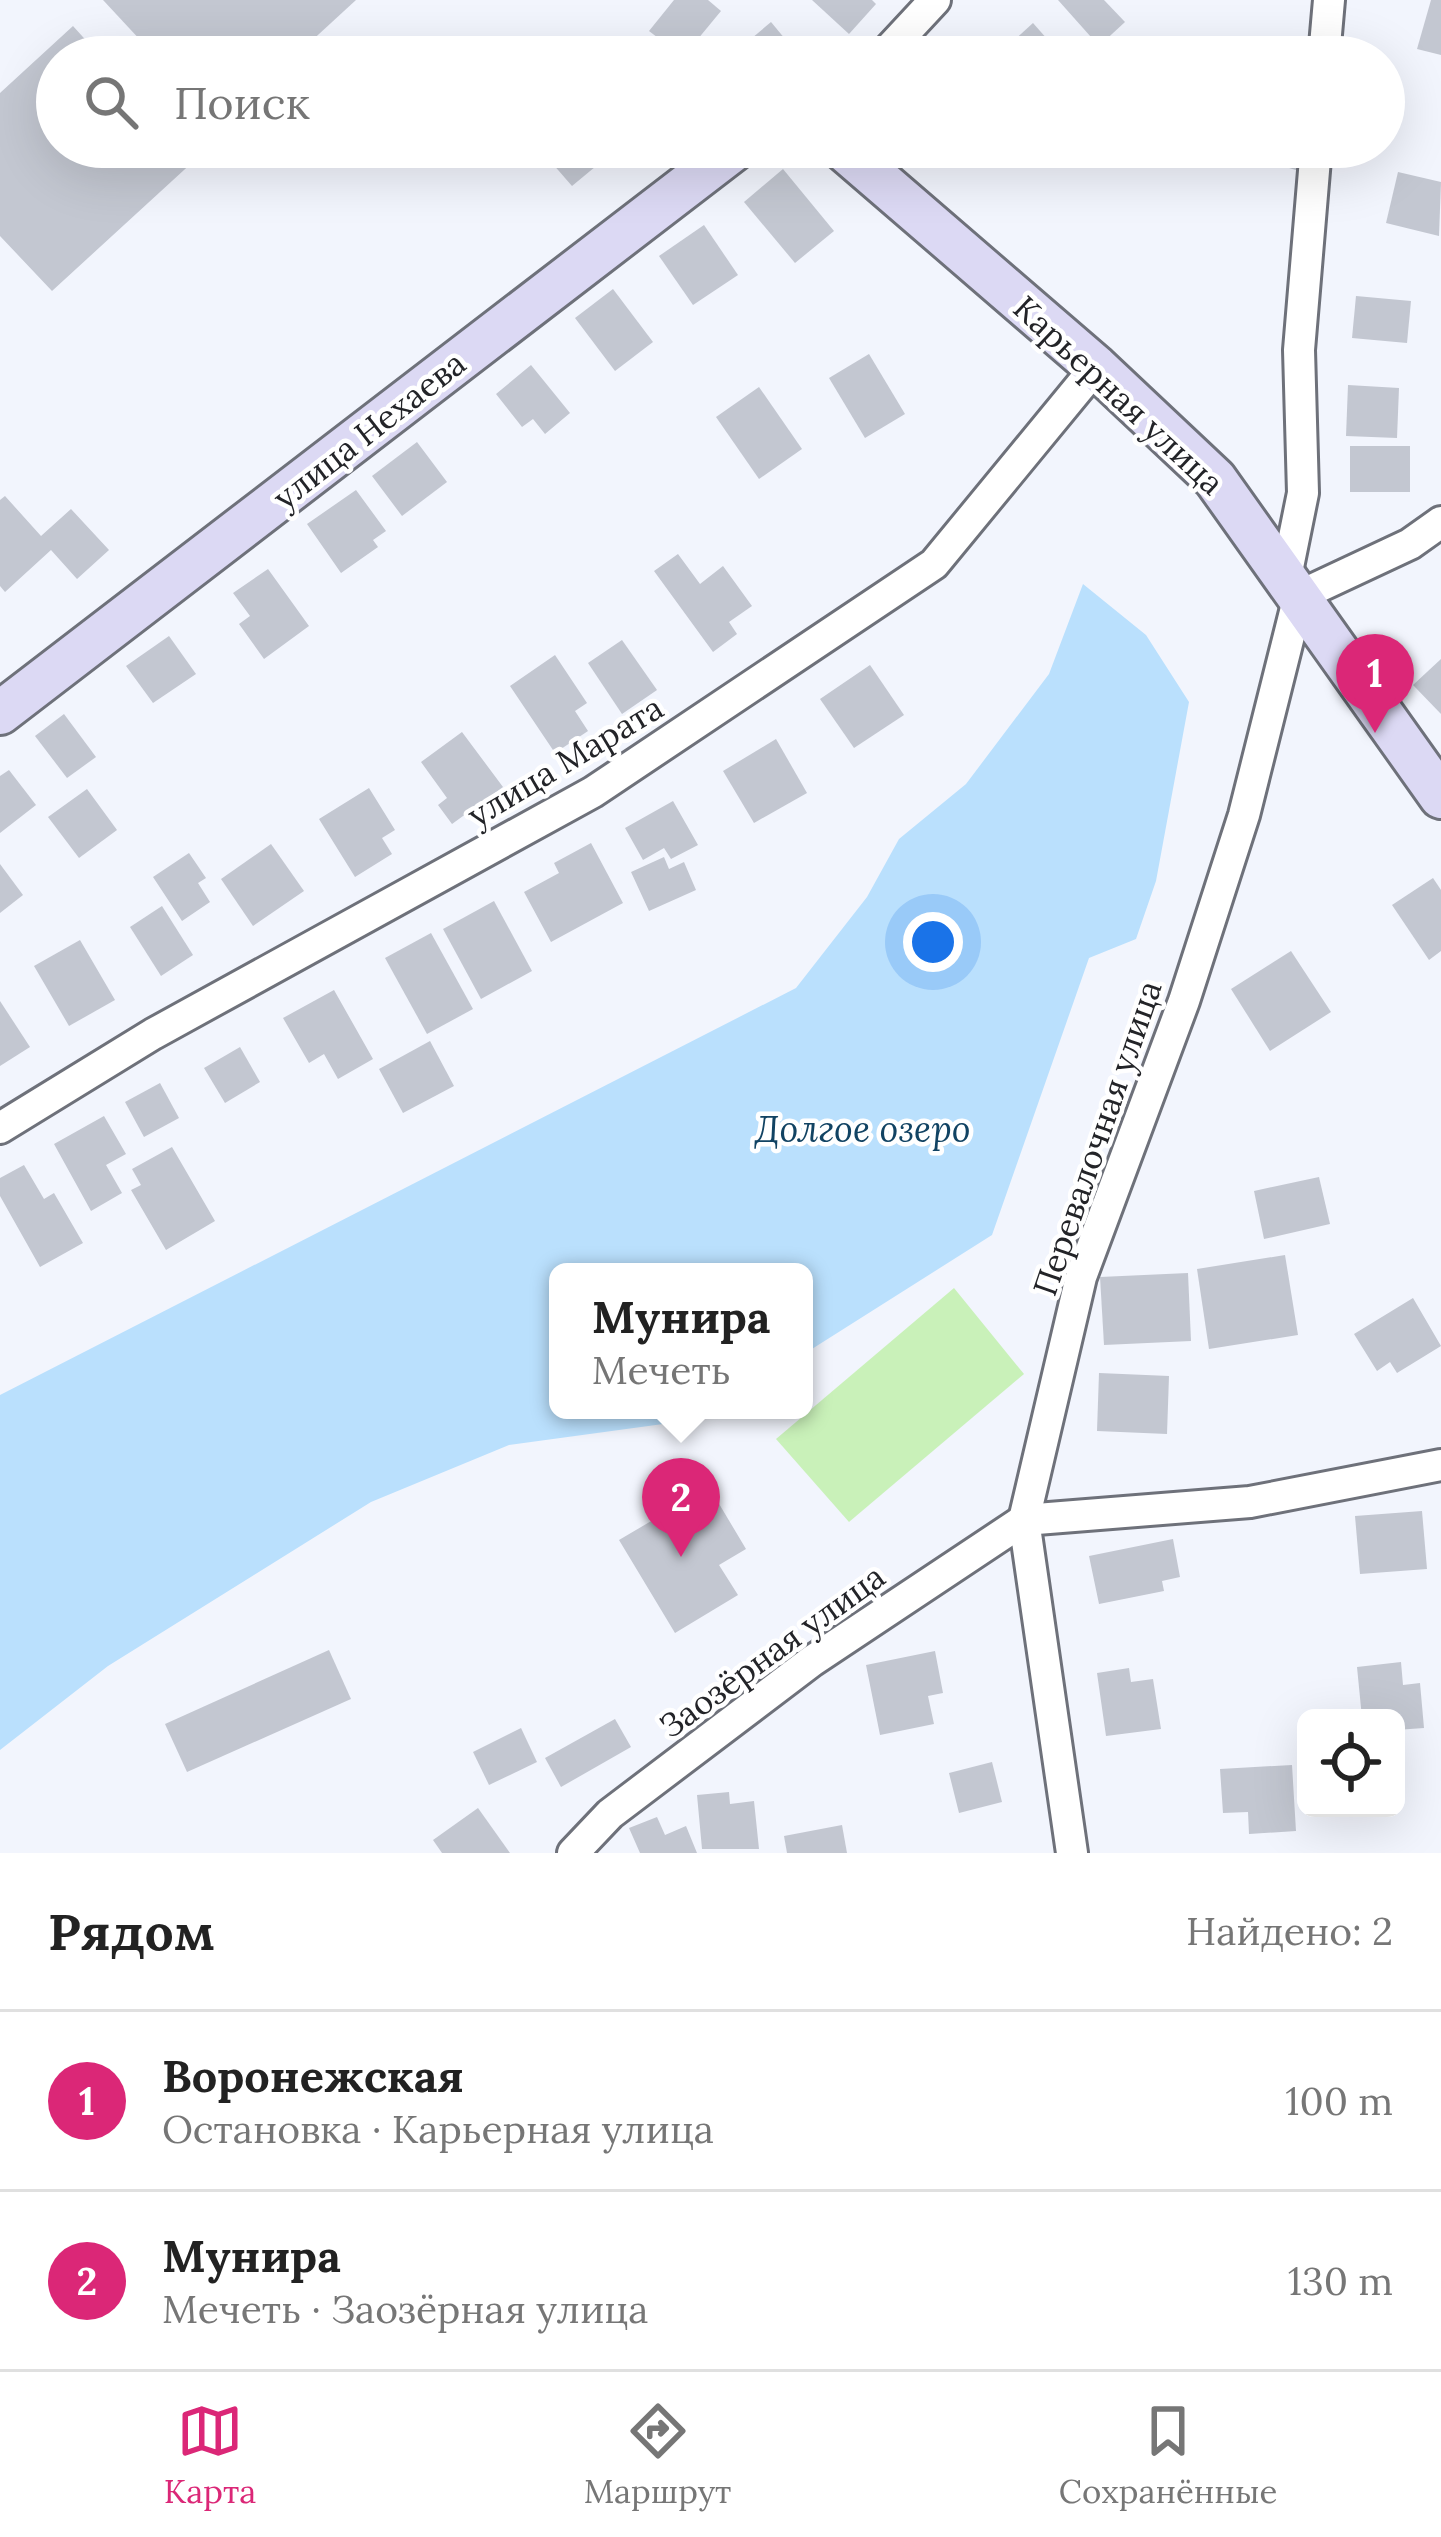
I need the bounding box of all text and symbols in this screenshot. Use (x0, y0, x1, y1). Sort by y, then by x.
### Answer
search box (36, 36, 1405, 168)
icon: search (78, 69, 144, 135)
text: Поиск (174, 74, 310, 131)
street label: Карьерная улица (1005, 287, 1233, 503)
street label: улица Нехаева (264, 342, 474, 518)
pin: 1 (1336, 634, 1414, 733)
street label: улица Марата (459, 686, 671, 836)
your location (903, 912, 963, 972)
street label: Перевалочная улица (1023, 975, 1171, 1301)
water label: Долгое озеро (754, 1106, 971, 1152)
popup (549, 1263, 813, 1419)
text: Мунира (592, 1288, 770, 1345)
text: Мечеть (592, 1345, 731, 1395)
pin: 2 (642, 1458, 720, 1557)
street label: Заозёрная улица (651, 1555, 893, 1747)
map controls (1297, 1709, 1405, 1817)
button: locate (1297, 1709, 1405, 1817)
text: Рядом (48, 1899, 214, 1964)
text: Найдено: 2 (1186, 1906, 1393, 1956)
text: Воронежская (162, 2047, 464, 2104)
text: 1 (79, 2076, 95, 2126)
text: 100 m (1285, 2076, 1393, 2126)
text: Остановка · Карьерная улица (162, 2104, 714, 2154)
text: Мунира (162, 2227, 341, 2284)
text: 2 (77, 2256, 97, 2306)
text: 130 m (1288, 2256, 1393, 2306)
text: Мечеть · Заозёрная улица (162, 2284, 648, 2334)
tab: Карта (164, 2398, 256, 2512)
tab: Маршрут (584, 2398, 731, 2512)
tab: Сохранённые (1059, 2398, 1277, 2512)

